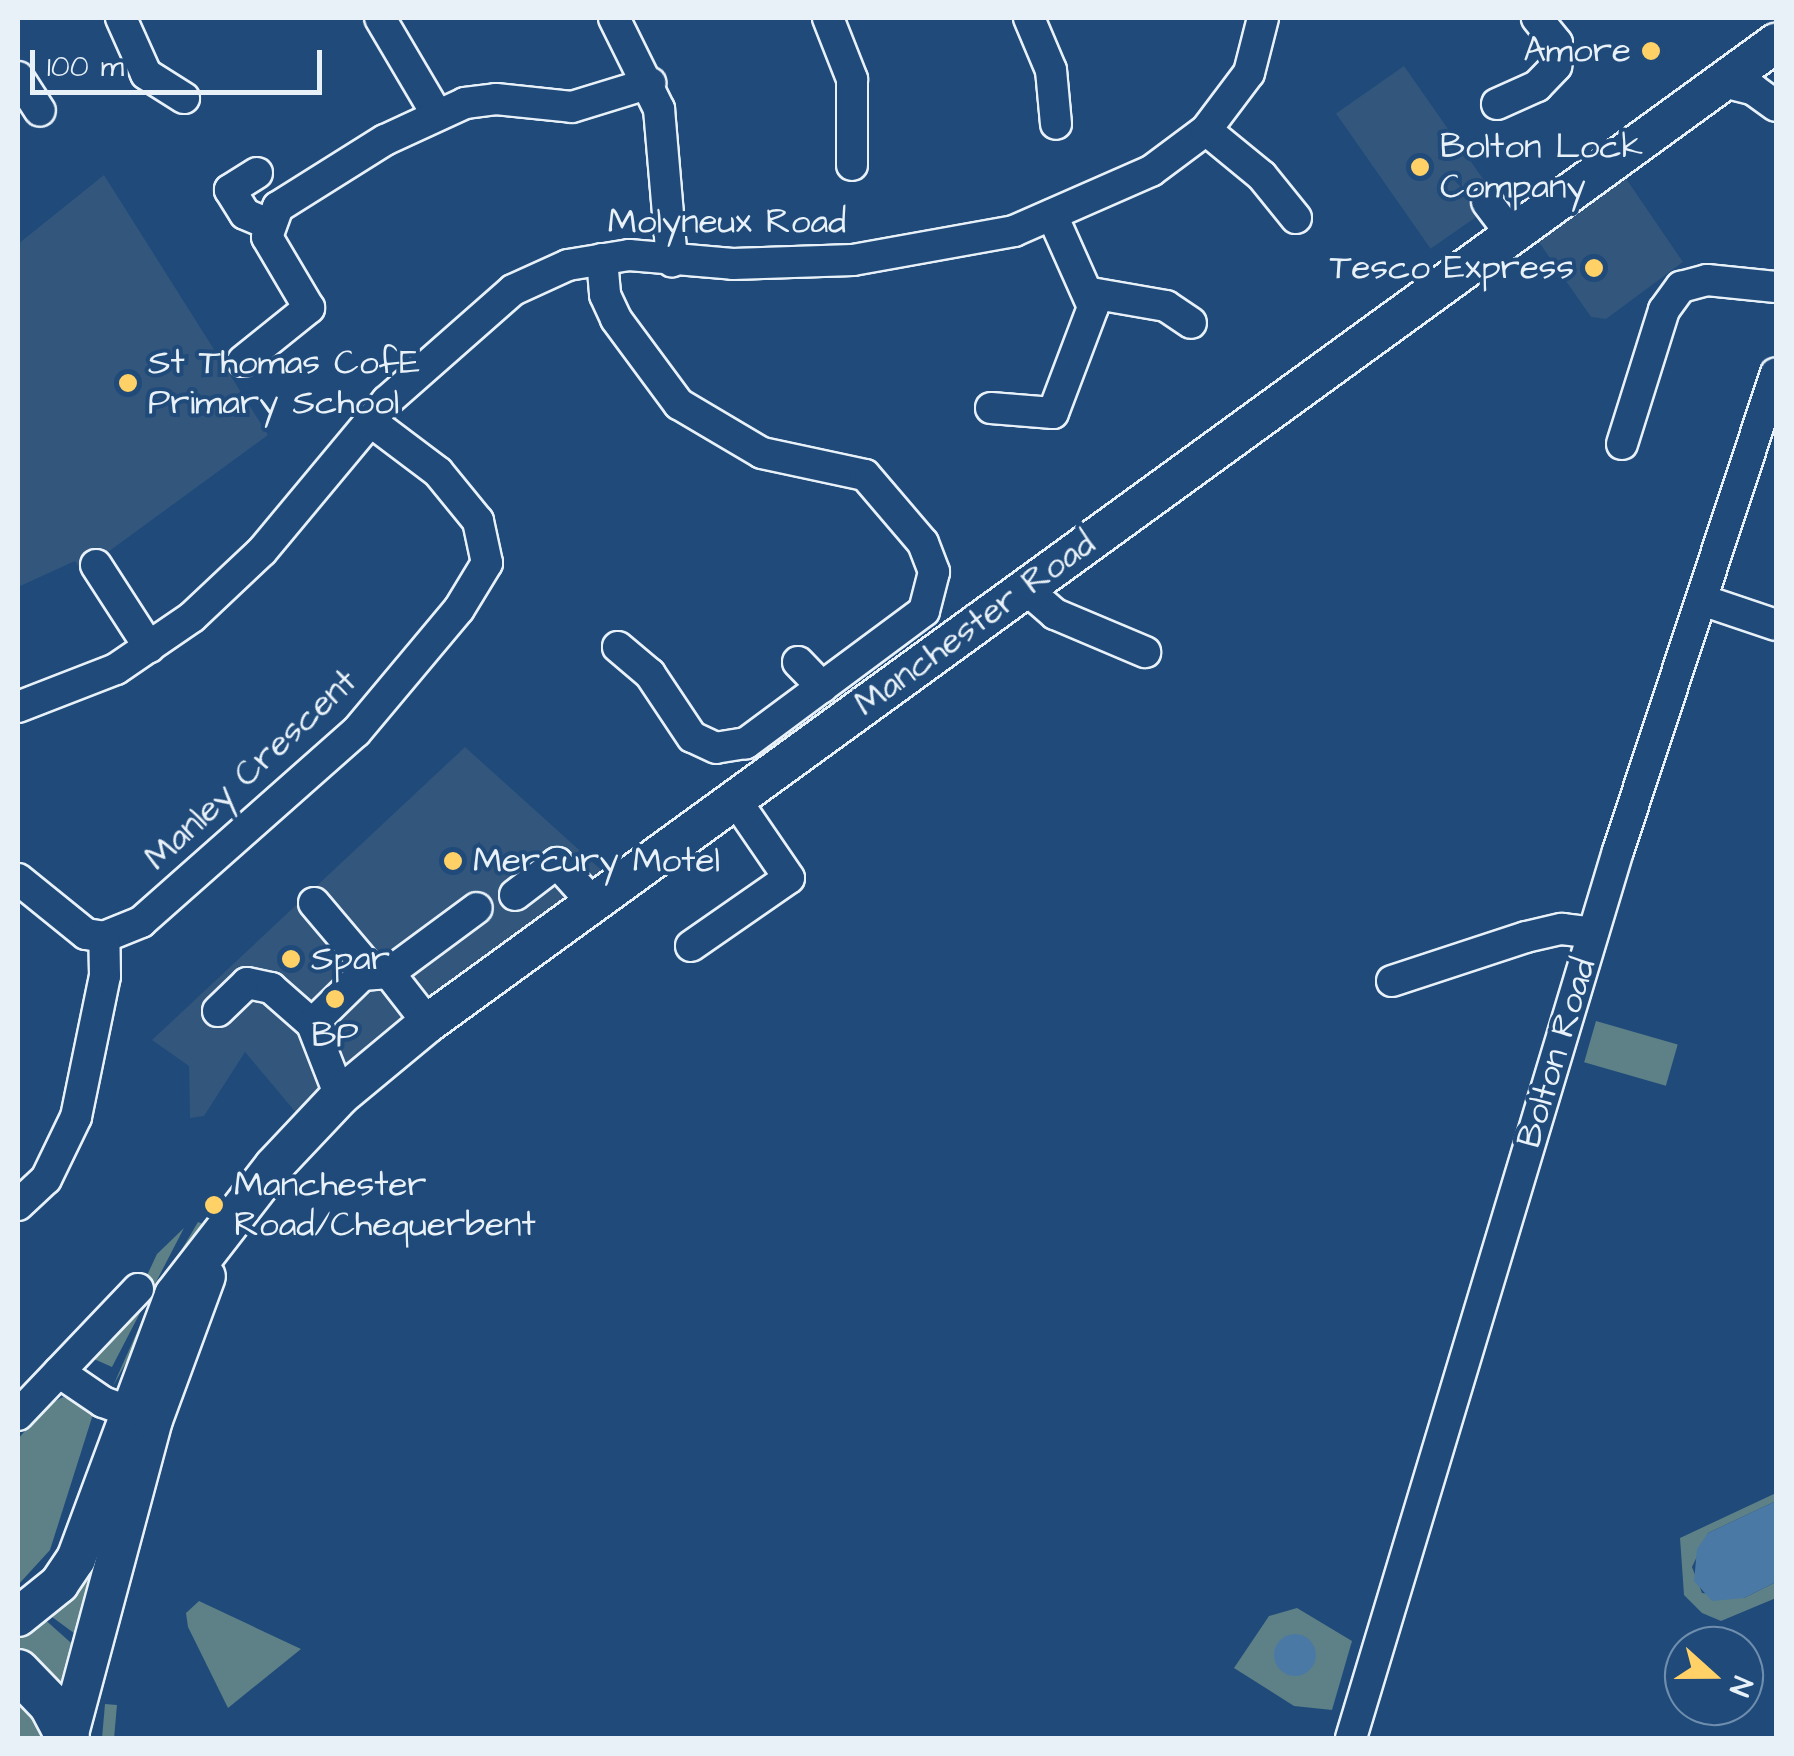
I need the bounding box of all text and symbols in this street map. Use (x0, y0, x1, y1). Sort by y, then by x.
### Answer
scale bar (35, 30, 328, 92)
place label: Amore (1523, 30, 1631, 72)
marker: Amore (1640, 40, 1662, 62)
text: 100 m (47, 46, 124, 88)
place label: Bolton Lock Company (1440, 126, 1643, 208)
marker: Bolton Lock Company (1409, 156, 1431, 178)
street label: Molyneux Road (608, 201, 846, 243)
place label: Tesco Express (1330, 247, 1574, 289)
marker: Tesco Express (1583, 257, 1605, 279)
place label: St Thomas CofE Primary School (148, 342, 420, 424)
marker: St Thomas CofE Primary School (117, 372, 139, 394)
street label: Manchester Road (847, 523, 1103, 725)
street label: Manley Crescent (136, 661, 366, 879)
place label: Mercury Motel (473, 840, 720, 882)
marker: Mercury Motel (442, 850, 464, 872)
place label: Spar (311, 938, 390, 980)
marker: Spar (280, 948, 302, 970)
street label: Bolton Road (1508, 953, 1606, 1153)
marker: BP (324, 988, 346, 1010)
place label: BP (311, 1015, 359, 1057)
place label: Manchester Road/Chequerbent (234, 1164, 536, 1246)
marker: Manchester Road/Chequerbent (203, 1194, 225, 1216)
north arrow (1664, 1626, 1764, 1726)
text: N (1719, 1671, 1762, 1701)

